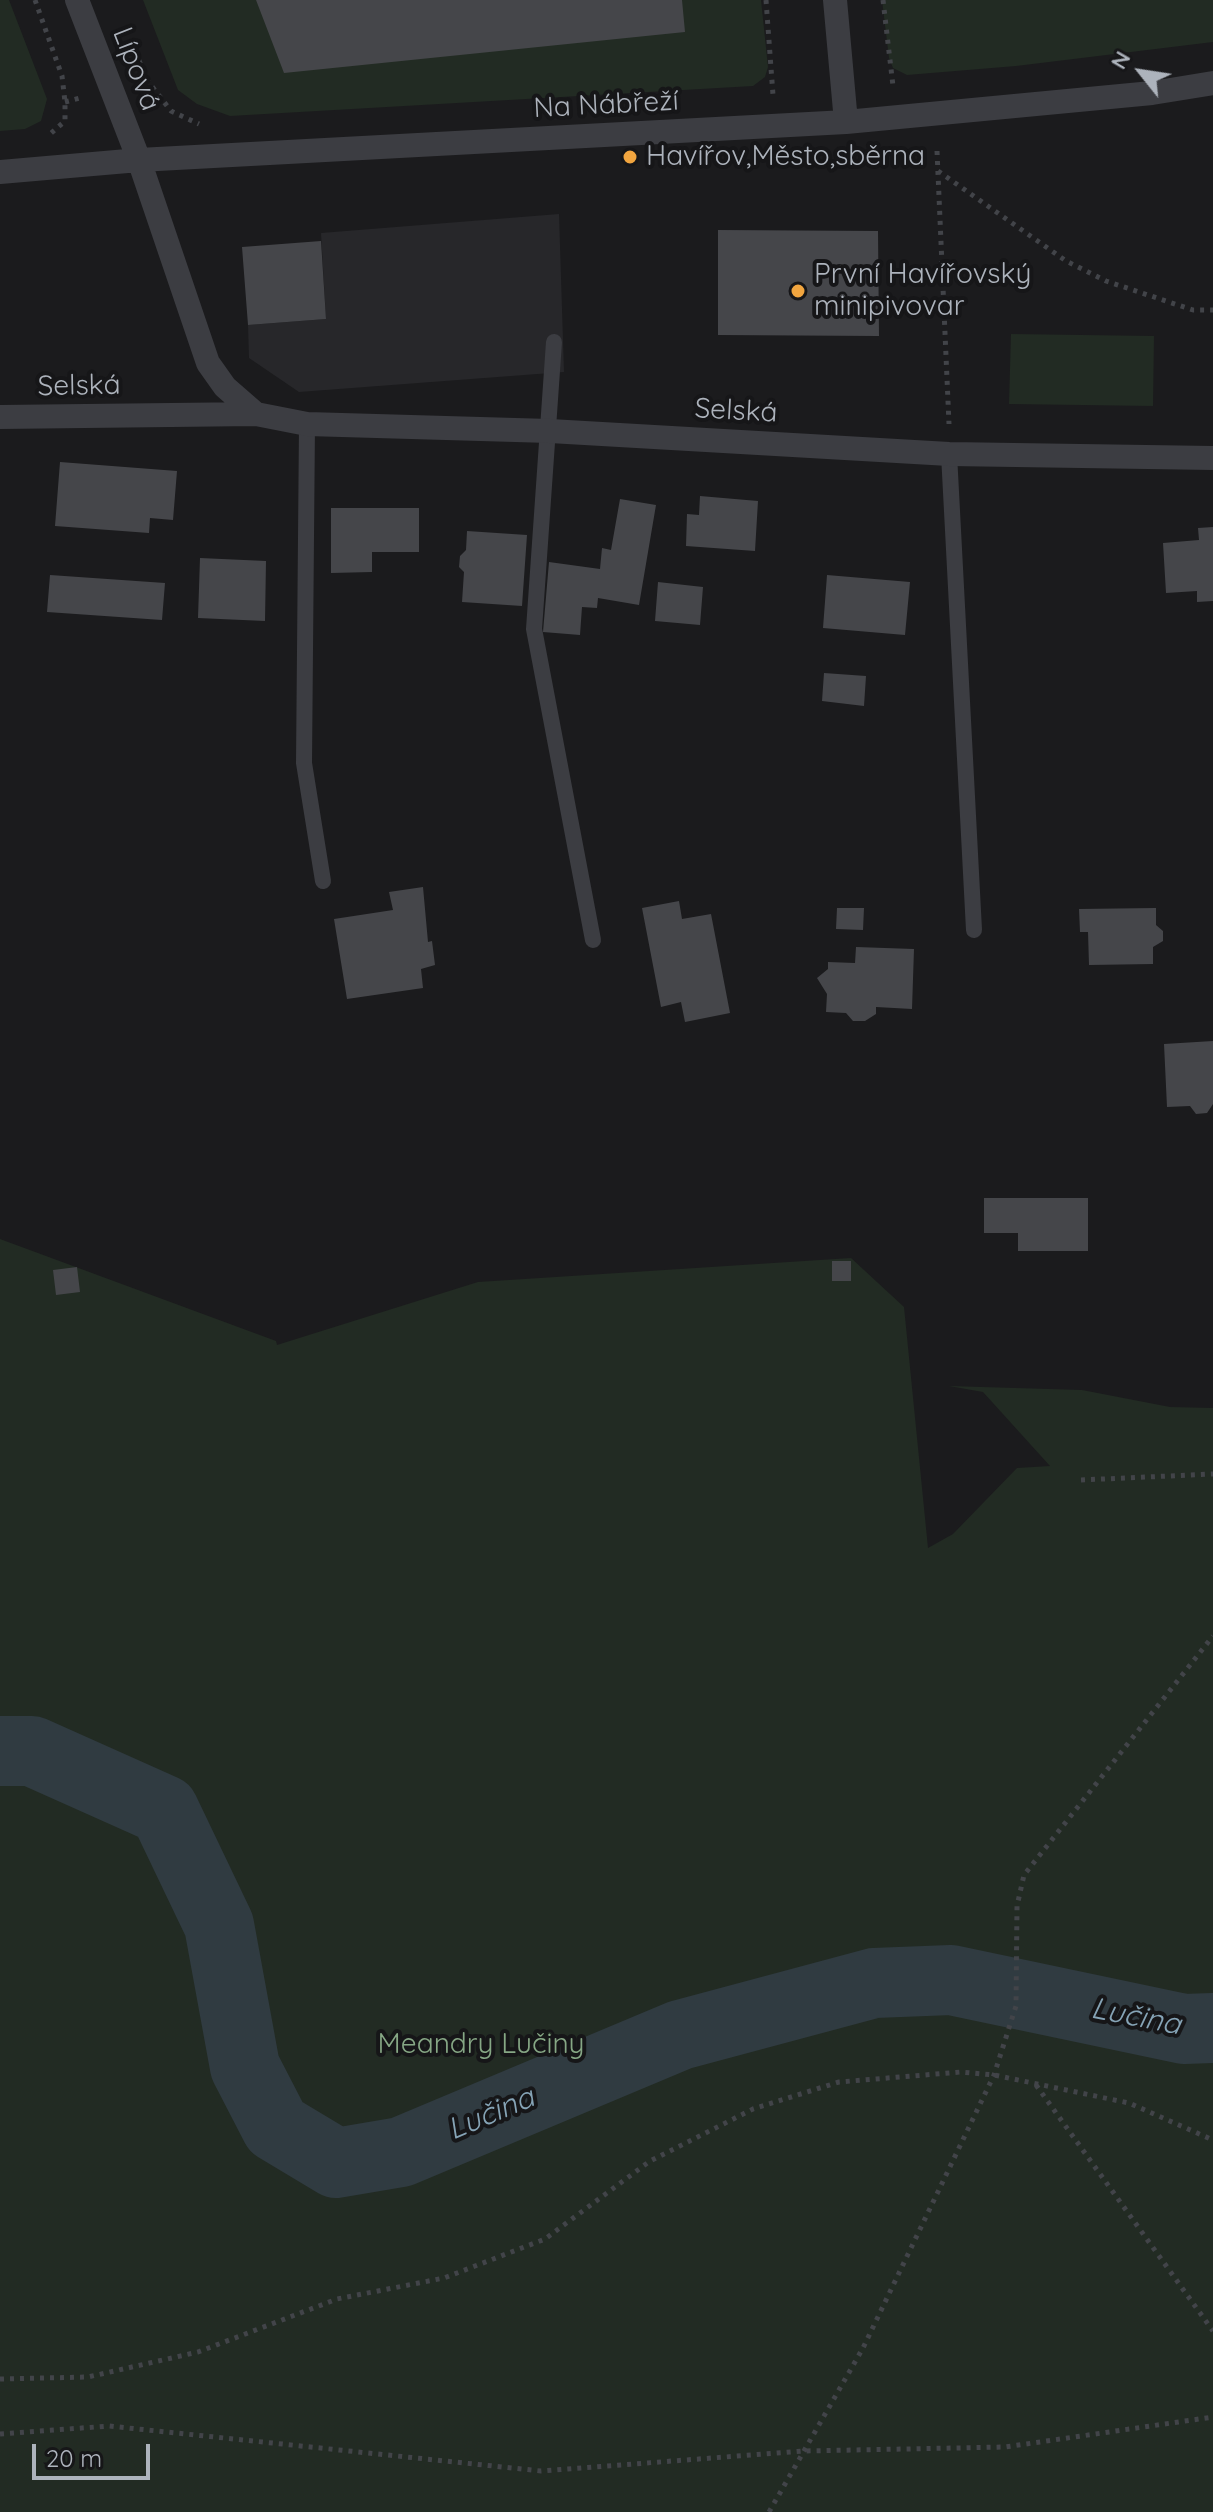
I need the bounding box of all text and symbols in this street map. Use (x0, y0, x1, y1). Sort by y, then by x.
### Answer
street label: Lípová (105, 23, 167, 115)
north arrow (1101, 32, 1181, 112)
text: N (1104, 46, 1136, 74)
street label: Na Nábřeží (533, 84, 679, 126)
place label: Havířov,Město,sběrna (646, 140, 925, 174)
marker: Havířov,Město,sběrna (621, 148, 639, 166)
place label: První Havířovský minipivovar (814, 258, 1031, 324)
marker: První Havířovský minipivovar (789, 282, 807, 300)
street label: Selská (37, 368, 121, 404)
street label: Selská (694, 392, 778, 430)
water label: Lučina (1088, 1991, 1184, 2043)
park label: Meandry Lučiny (378, 2028, 584, 2062)
water label: Lučina (442, 2080, 540, 2148)
scale bar (36, 2428, 154, 2478)
text: 20 m (46, 2443, 102, 2473)

